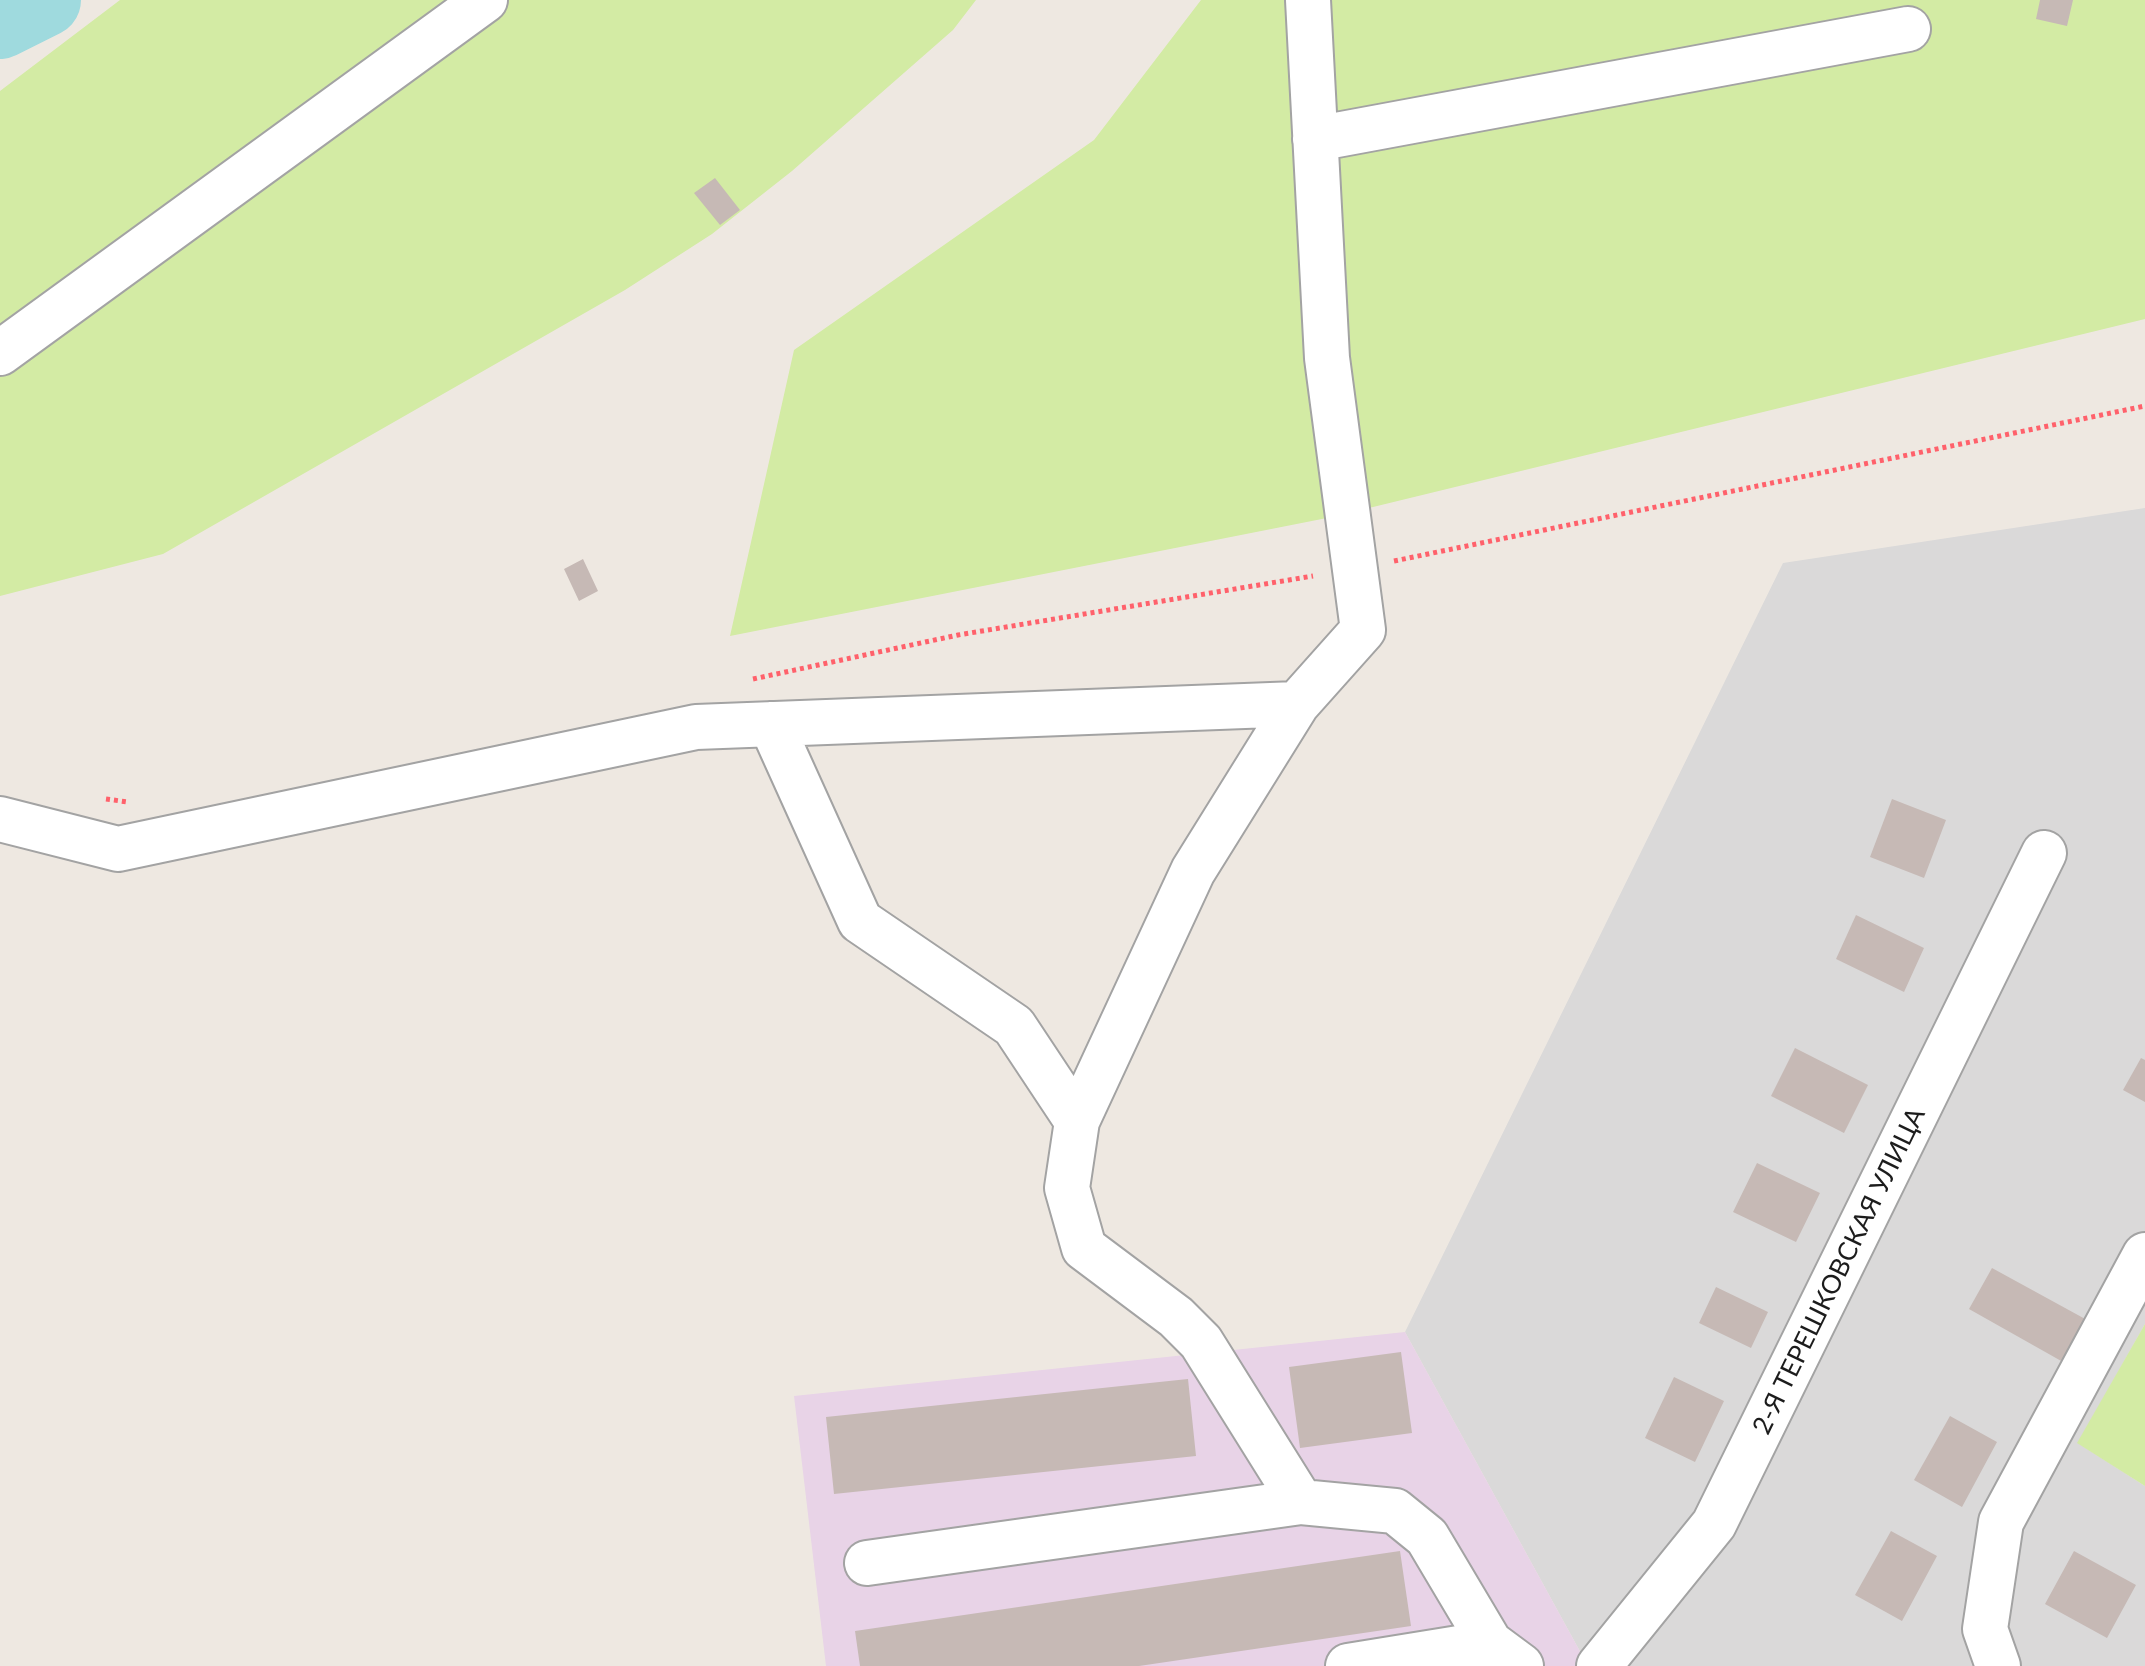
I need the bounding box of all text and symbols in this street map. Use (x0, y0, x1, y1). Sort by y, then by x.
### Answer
street label: 2-Я ТЕРЕШКОВСКАЯ УЛИЦА (1746, 1103, 1932, 1439)

